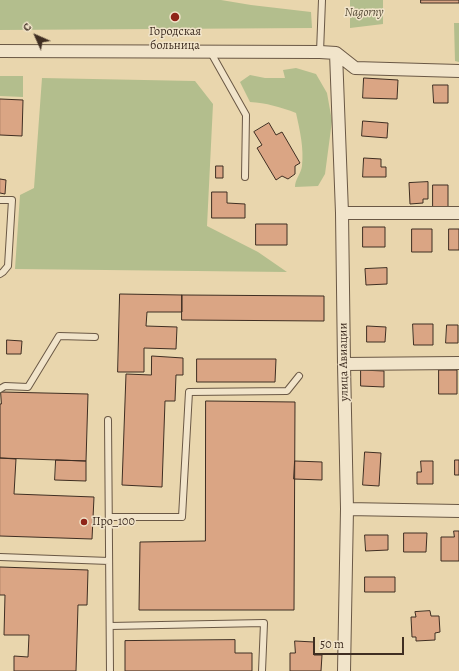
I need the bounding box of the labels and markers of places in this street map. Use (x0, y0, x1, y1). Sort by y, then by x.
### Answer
marker: Городская больница (169, 11, 181, 23)
place label: Городская больница (149, 25, 201, 53)
place label: Про_100 (92, 515, 135, 529)
marker: Про_100 (79, 517, 89, 527)

